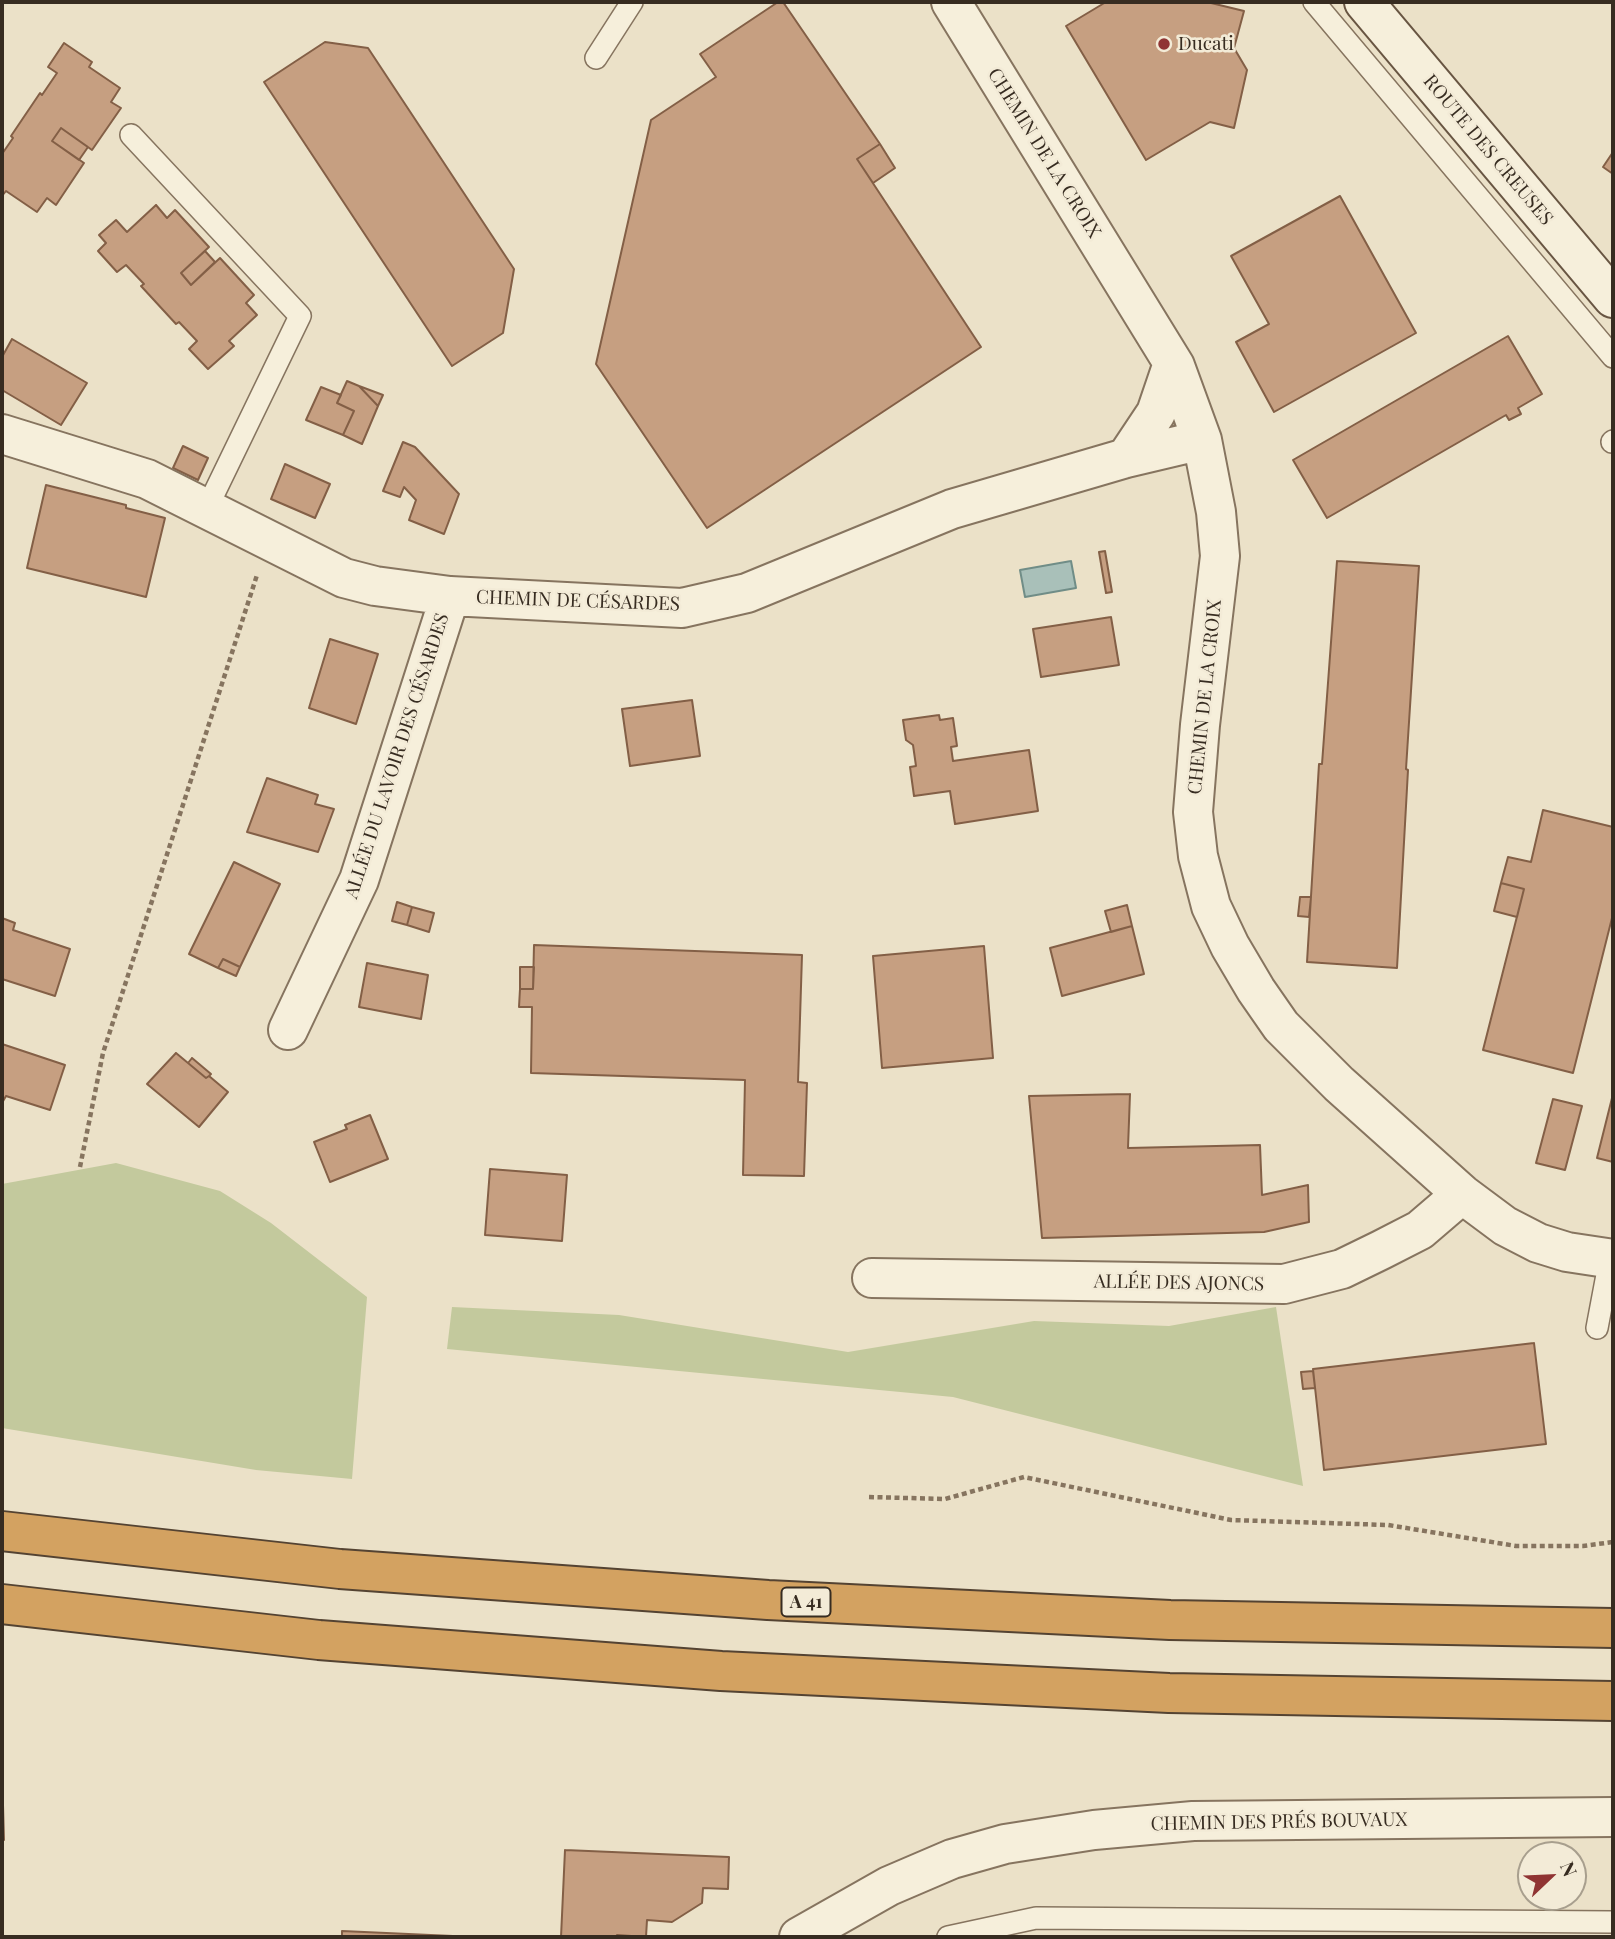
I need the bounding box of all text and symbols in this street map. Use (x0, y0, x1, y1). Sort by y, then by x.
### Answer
place label: Ducati (1178, 33, 1234, 55)
marker: Ducati (1156, 36, 1172, 52)
street label: CHEMIN DE LA CROIX (982, 64, 1106, 242)
street label: ROUTE DES CREUSES (1418, 70, 1558, 230)
street label: CHEMIN DE CÉSARDES (476, 586, 680, 616)
street label: CHEMIN DE LA CROIX (1183, 598, 1227, 796)
street label: ALLÉE DU LAVOIR DES CÉSARDES (340, 610, 454, 902)
street label: ALLÉE DES AJONCS (1094, 1270, 1264, 1296)
road number: A 41 (782, 1588, 830, 1616)
street label: CHEMIN DES PRÉS BOUVAUX (1150, 1808, 1408, 1836)
north arrow (1517, 1841, 1587, 1911)
text: N (1555, 1857, 1584, 1880)

